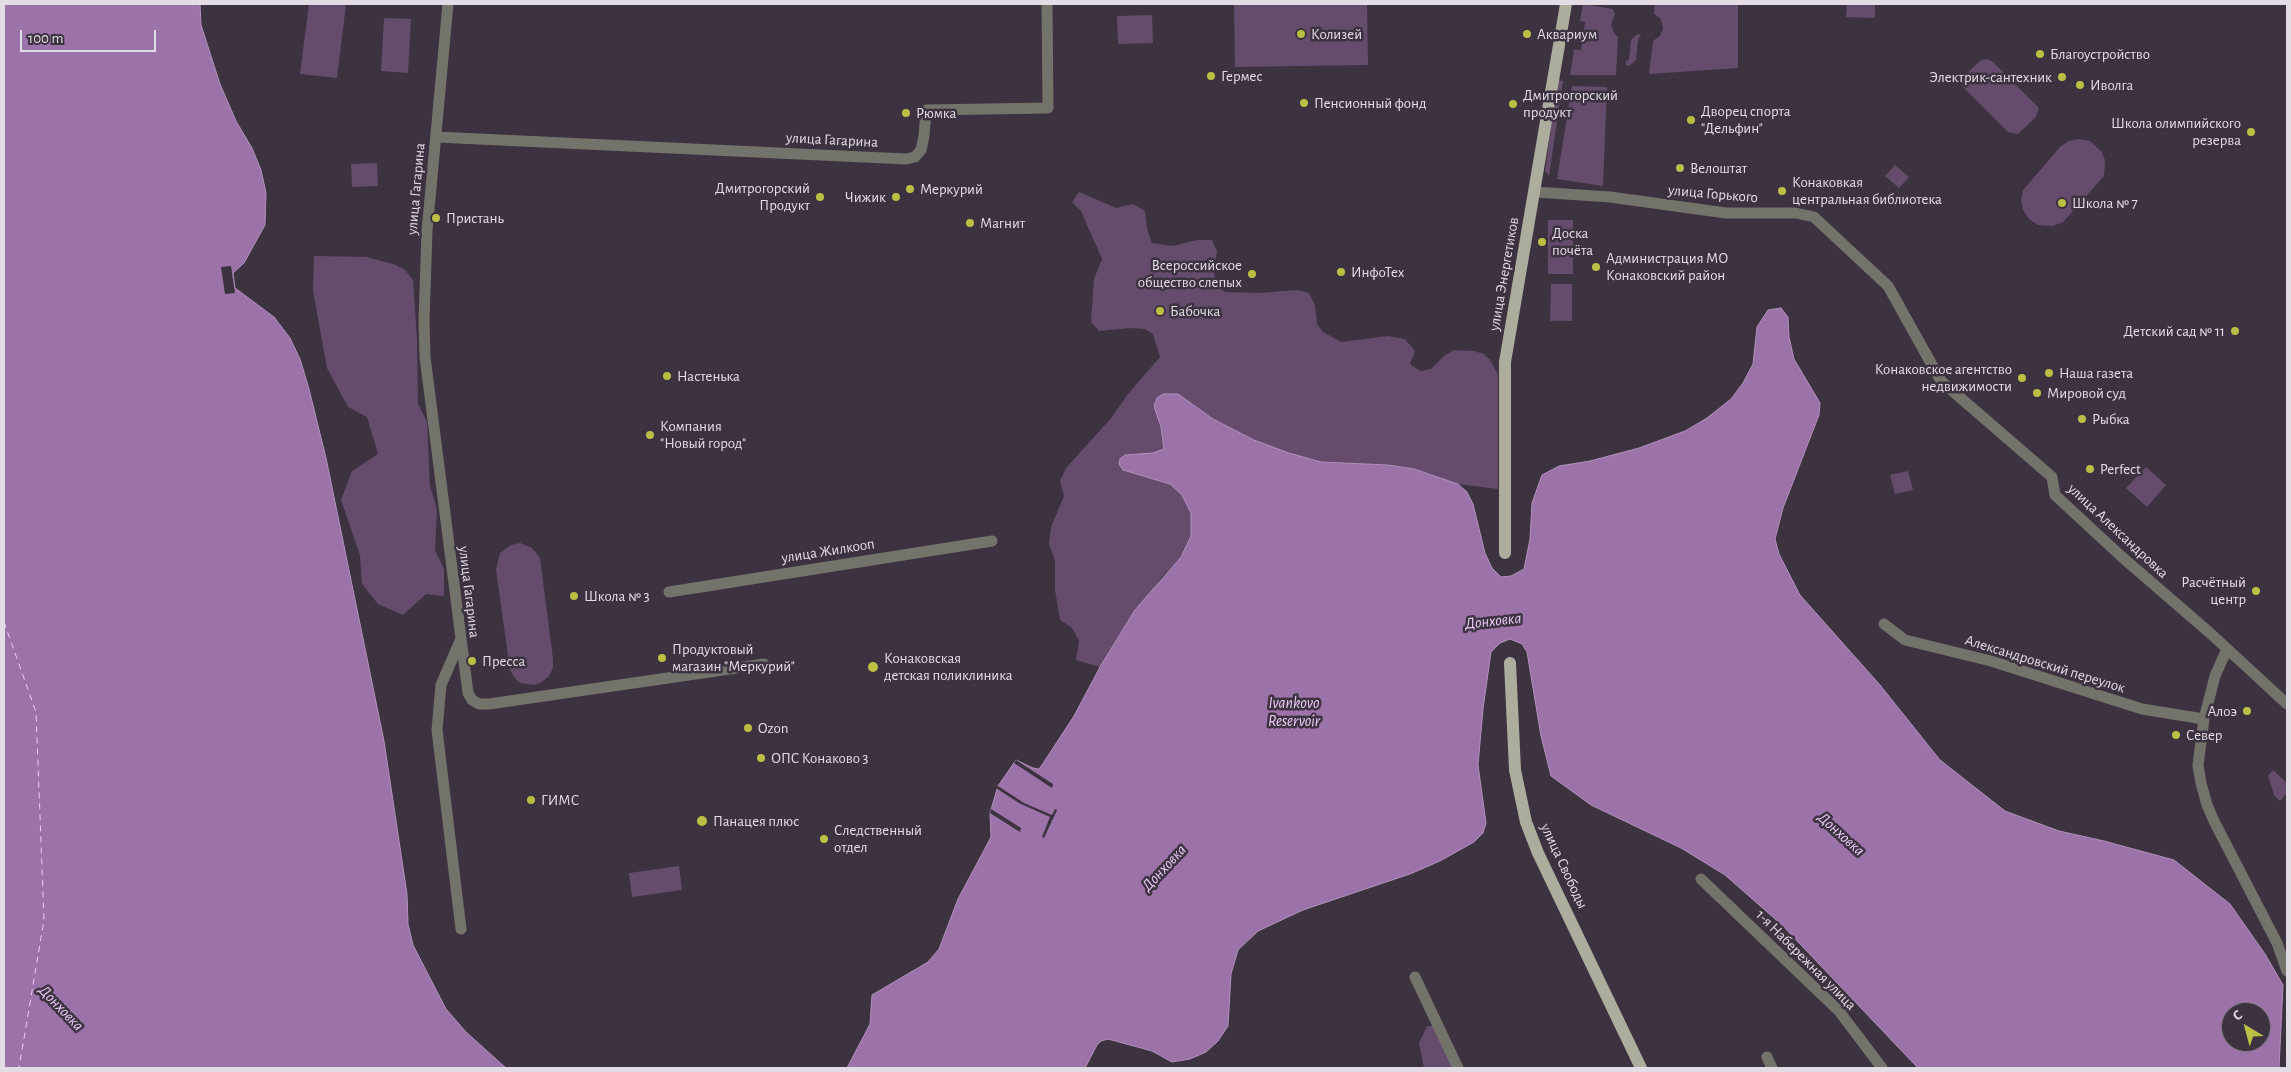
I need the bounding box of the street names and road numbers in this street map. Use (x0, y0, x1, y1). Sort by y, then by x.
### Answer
street label: улица Гагарина (785, 129, 879, 151)
street label: улица Гагарина (403, 142, 429, 236)
street label: улица Горького (1667, 181, 1759, 207)
street label: улица Энергетиков (1485, 216, 1523, 332)
street label: улица Александровка (2064, 480, 2172, 582)
street label: улица Жилкооп (780, 535, 876, 567)
street label: улица Гагарина (454, 545, 484, 639)
street label: Александровский переулок (1963, 631, 2127, 697)
street label: улица Свободы (1536, 821, 1592, 911)
street label: 1-я Набережная улица (1752, 906, 1860, 1014)

